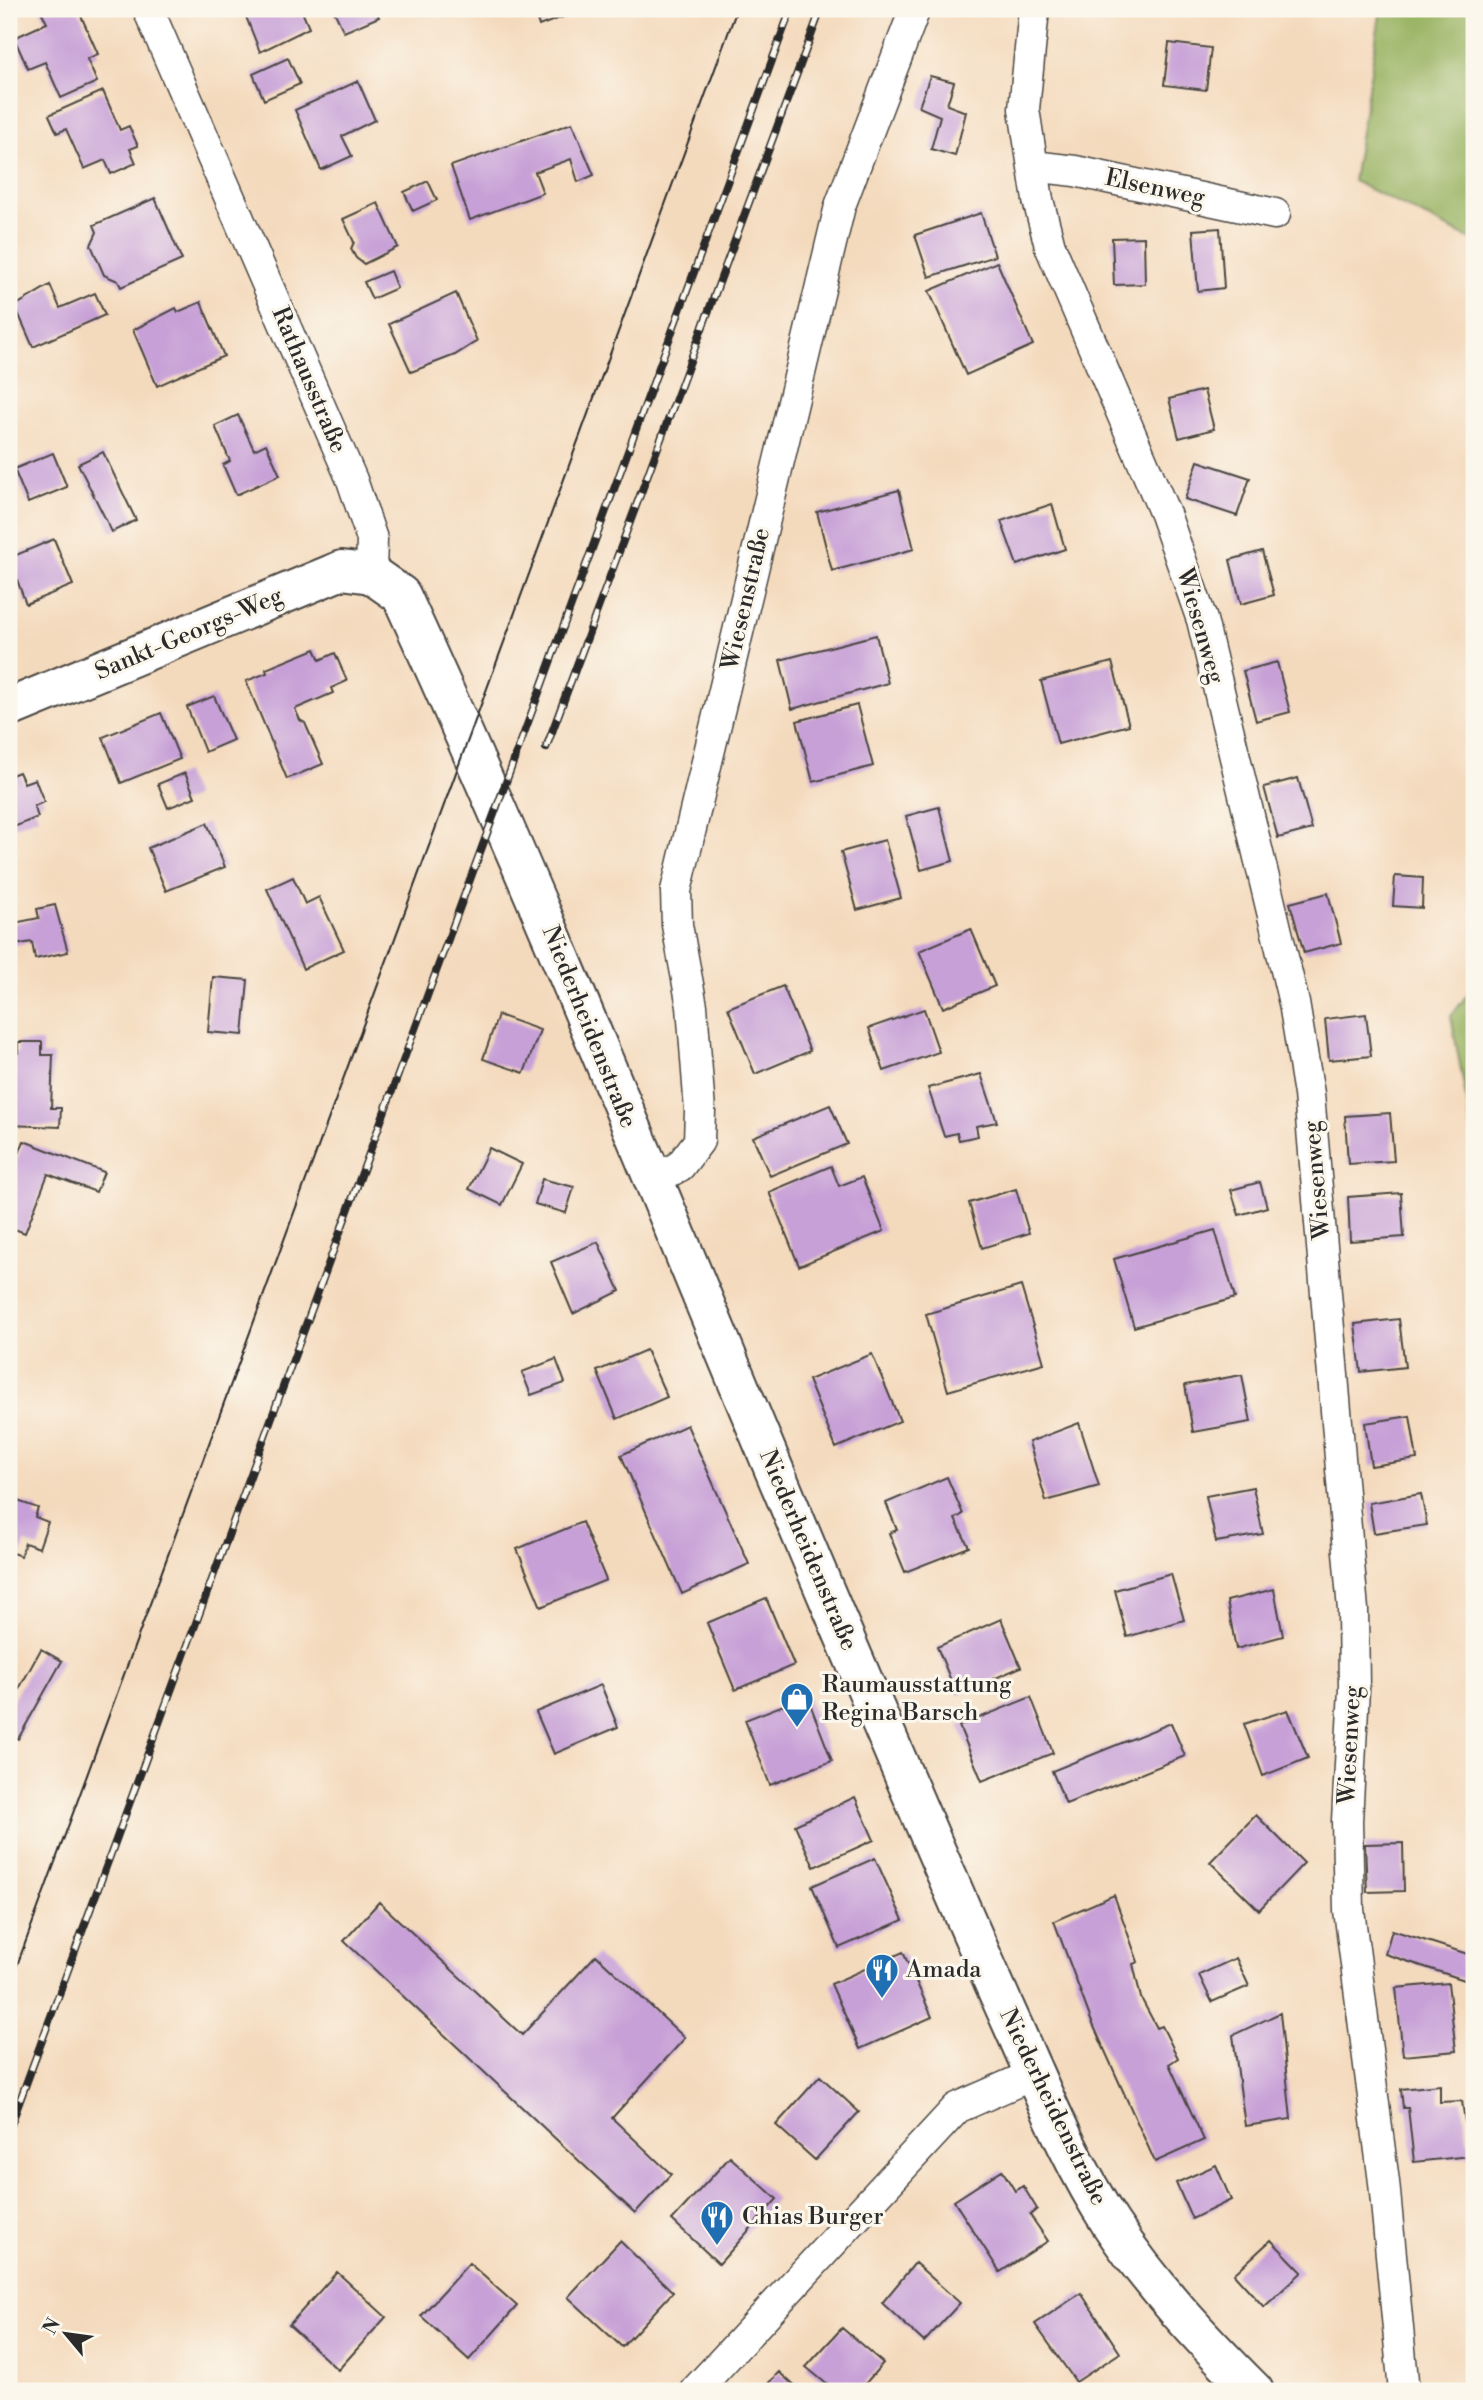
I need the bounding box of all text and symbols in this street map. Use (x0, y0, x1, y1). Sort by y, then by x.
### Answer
street label: Elsenweg (1102, 163, 1208, 213)
street label: Rathausstraße (265, 302, 353, 458)
street label: Wiesenstraße (715, 525, 777, 674)
street label: Wiesenweg (1169, 564, 1231, 688)
street label: Sankt-Georgs-Weg (91, 581, 288, 687)
street label: Niederheidenstraße (535, 922, 643, 1132)
street label: Wiesenweg (1297, 1119, 1337, 1241)
street label: Niederheidenstraße (752, 1445, 864, 1655)
place label: Raumausstattung Regina Barsch (822, 1670, 1012, 1728)
shop icon: Raumausstattung Regina Barsch (778, 1680, 816, 1729)
street label: Wiesenweg (1332, 1684, 1368, 1806)
restaurant icon: Amada (863, 1951, 901, 2000)
place label: Amada (905, 1955, 982, 1985)
street label: Niederheidenstraße (992, 2004, 1114, 2210)
restaurant icon: Chias Burger (698, 2198, 736, 2247)
place label: Chias Burger (742, 2202, 884, 2232)
north arrow (32, 2298, 102, 2368)
text: N (38, 2314, 66, 2339)

